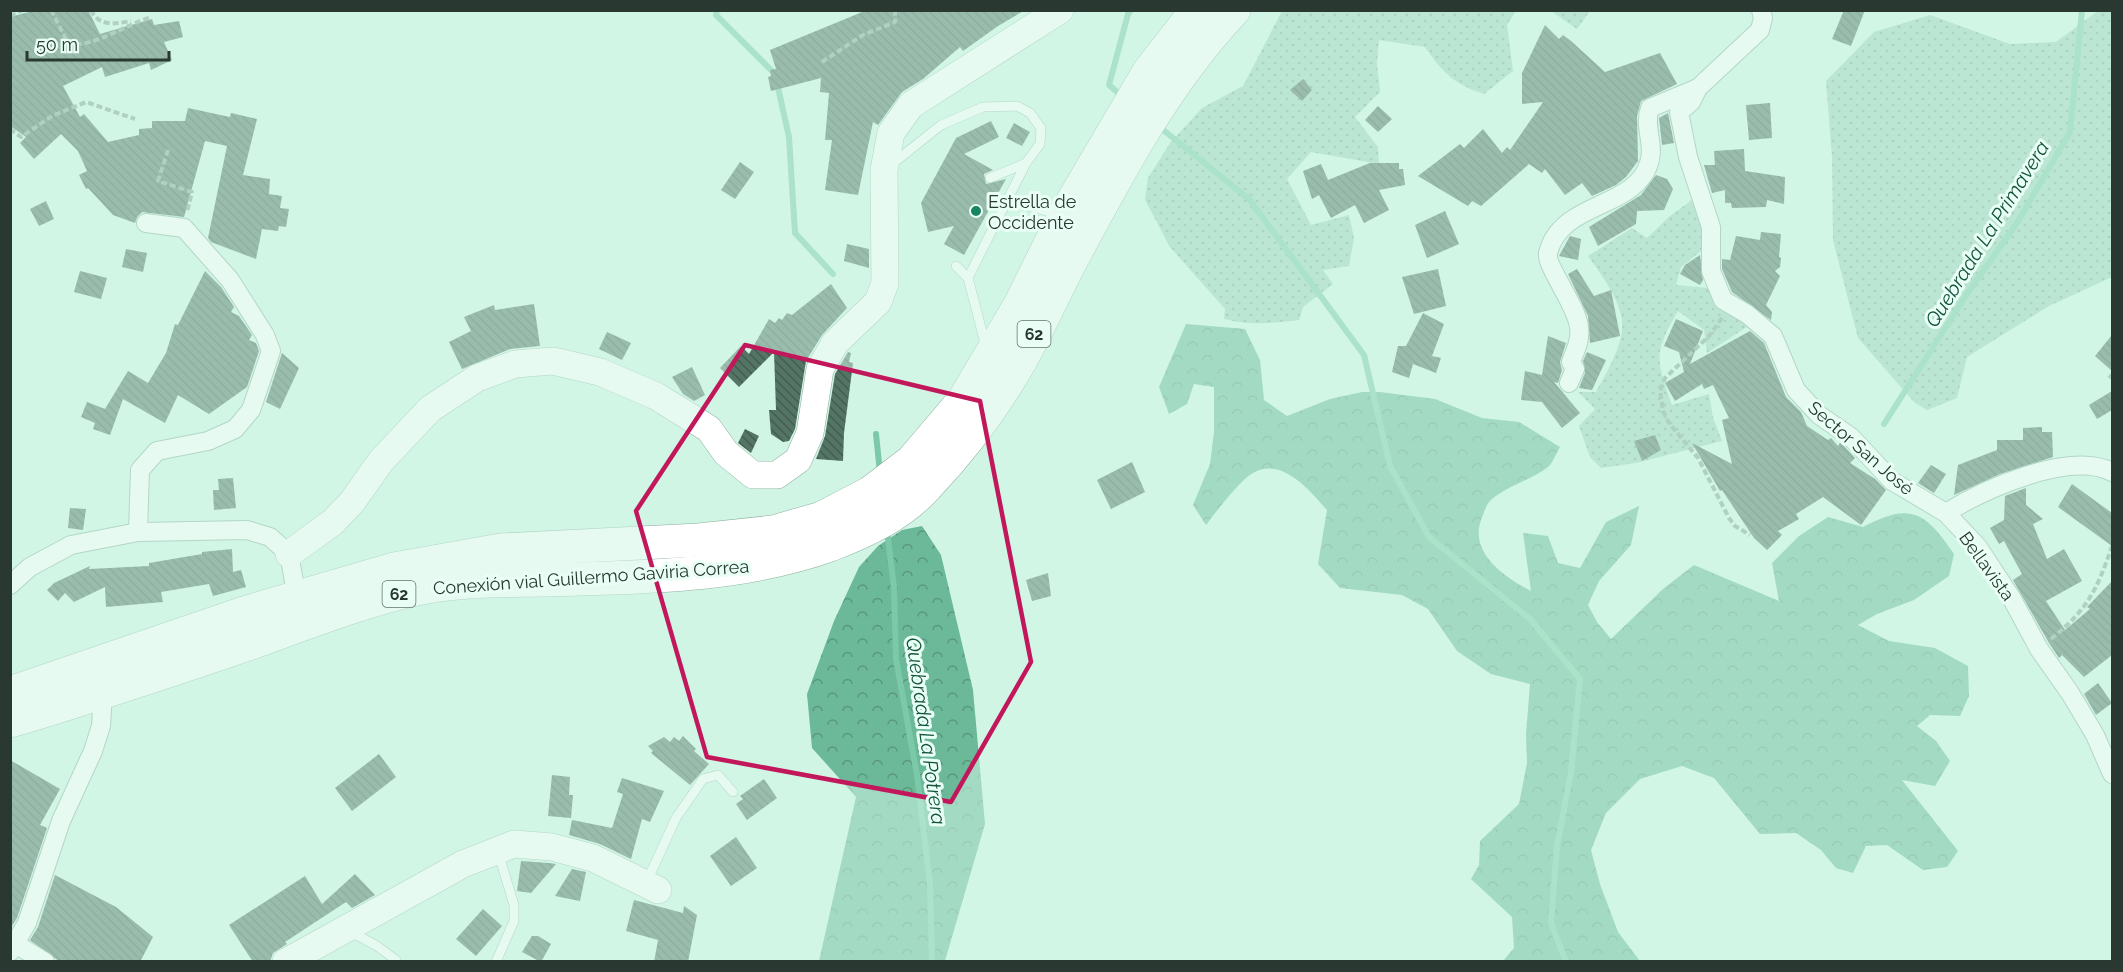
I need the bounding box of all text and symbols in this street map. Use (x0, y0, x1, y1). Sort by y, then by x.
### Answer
scale bar (27, 24, 170, 62)
text: 50 m (36, 34, 78, 55)
water label: Quebrada La Primavera (1920, 136, 2054, 332)
place label: Estrella de Occidente (988, 191, 1077, 233)
marker: Estrella de Occidente (969, 204, 983, 218)
road number: 62 (1018, 321, 1050, 347)
street label: Sector San José (1804, 397, 1918, 500)
street label: Bellavista (1955, 527, 2019, 605)
street label: Conexión vial Guillermo Gaviria Correa (432, 555, 750, 599)
road number: 62 (382, 581, 416, 607)
water label: Quebrada La Potrera (901, 636, 951, 826)

